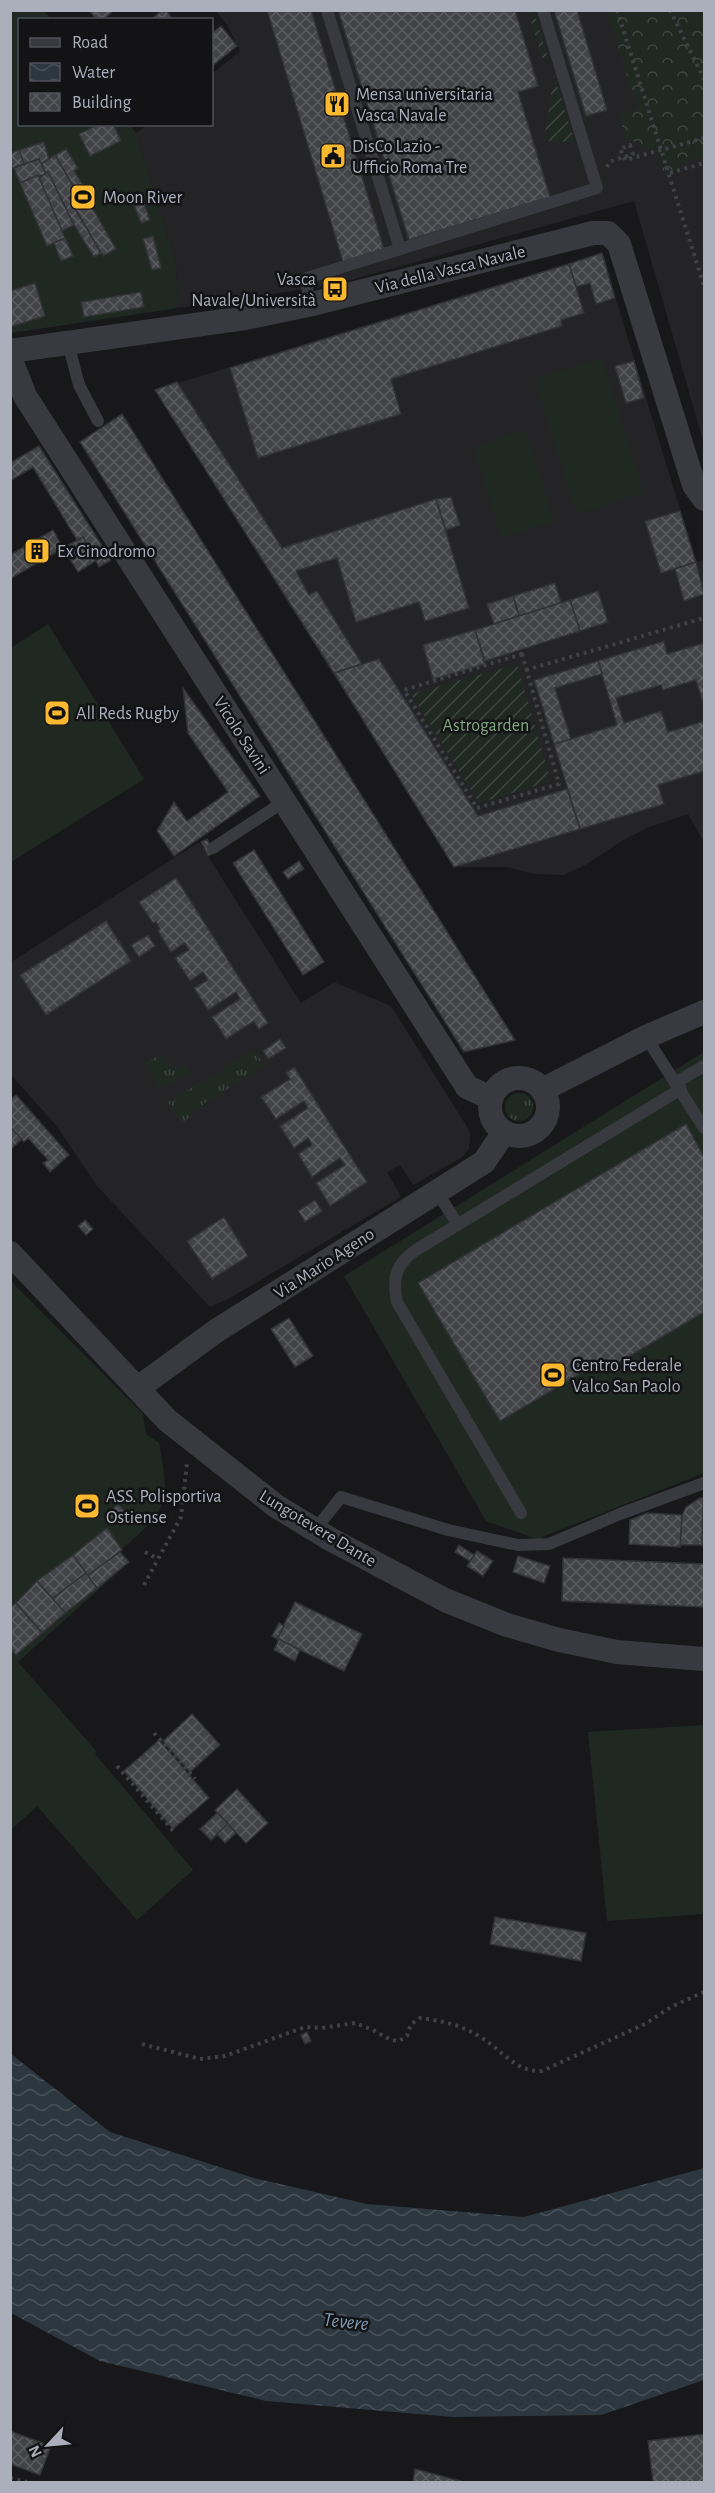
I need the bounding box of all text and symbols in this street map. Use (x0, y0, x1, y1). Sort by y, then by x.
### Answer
legend (18, 18, 213, 126)
text: Road (72, 34, 108, 52)
text: Water (72, 64, 115, 82)
place label: Mensa universitaria Vasca Navale (356, 86, 493, 125)
restaurant icon: Mensa universitaria Vasca Navale (322, 89, 352, 119)
text: Building (72, 94, 132, 112)
place label: DisCo Lazio - Ufficio Roma Tre (352, 138, 467, 177)
public building icon: DisCo Lazio - Ufficio Roma Tre (318, 141, 348, 171)
sports icon: Moon River (68, 182, 98, 212)
place label: Moon River (103, 189, 183, 207)
street label: Via della Vasca Navale (373, 243, 527, 297)
place label: Vasca Navale/Università (191, 271, 316, 310)
bus stop icon: Vasca Navale/Università (320, 274, 350, 304)
building icon: Ex Cinodromo (22, 536, 52, 566)
place label: Ex Cinodromo (57, 543, 155, 561)
street label: Vicolo Savini (210, 694, 273, 778)
sports icon: All Reds Rugby (42, 698, 72, 728)
place label: All Reds Rugby (76, 705, 179, 723)
park label: Astrogarden (443, 717, 529, 735)
street label: Via Mario Ageno (271, 1225, 378, 1303)
place label: Centro Federale Valco San Paolo (572, 1357, 682, 1396)
sports icon: Centro Federale Valco San Paolo (538, 1360, 568, 1390)
street label: Lungotevere Dante (256, 1487, 379, 1571)
place label: ASS. Polisportiva Ostiense (106, 1488, 222, 1527)
sports icon: ASS. Polisportiva Ostiense (72, 1491, 102, 1521)
water label: Tevere (322, 2310, 370, 2334)
north arrow (18, 2415, 78, 2475)
text: N (26, 2443, 45, 2460)

